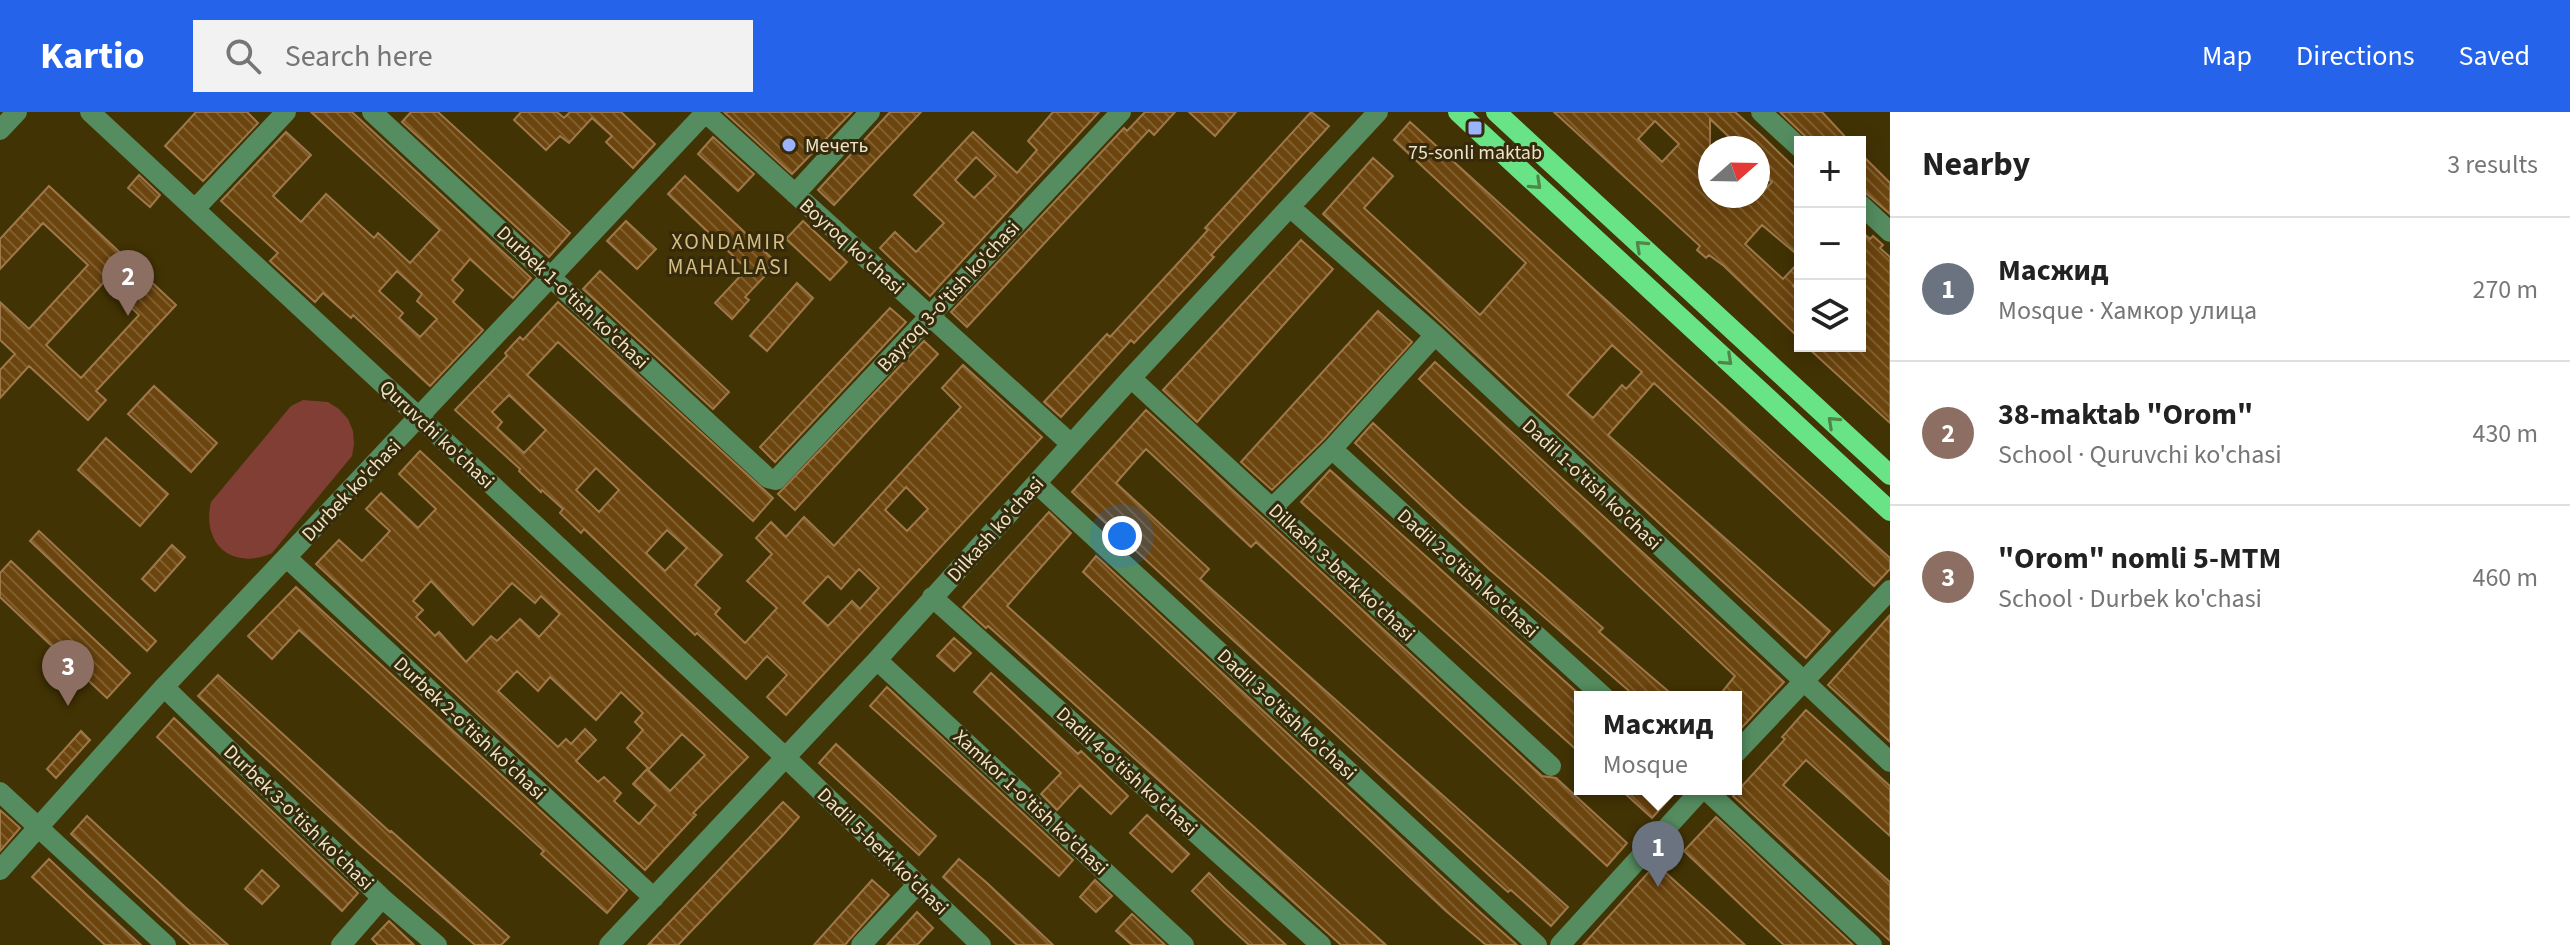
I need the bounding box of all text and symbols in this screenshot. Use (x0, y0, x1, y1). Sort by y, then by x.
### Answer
search box (193, 20, 753, 92)
text: Kartio (40, 29, 145, 83)
icon: search (221, 34, 265, 78)
text: Search here (285, 35, 433, 78)
text: Map (2202, 36, 2252, 76)
text: Directions (2296, 36, 2415, 76)
text: Saved (2459, 36, 2530, 76)
marker: 75-sonli maktab (1466, 119, 1484, 137)
place label: Мечеть (805, 132, 868, 160)
marker: Мечеть (780, 136, 798, 154)
north arrow (1698, 136, 1770, 208)
map controls (1794, 136, 1866, 352)
button: + (1794, 136, 1866, 208)
place label: 75-sonli maktab (1408, 139, 1542, 167)
text: Nearby (1922, 140, 2030, 189)
text: 3 results (2447, 146, 2538, 183)
one-way arrow (1527, 174, 1541, 189)
street label: Boyroq ko'chasi (793, 192, 910, 301)
button: − (1794, 208, 1866, 280)
street label: Bayroq 3-o'tish ko'chasi (871, 215, 1026, 379)
street label: Durbek 1-o'tish ko'chasi (490, 220, 655, 376)
district label: XONDAMIR MAHALLASI (667, 226, 791, 283)
one-way arrow (1636, 241, 1651, 255)
text: Масжид (1998, 249, 2109, 292)
pin: 2 (102, 250, 154, 316)
text: 1 (1941, 271, 1955, 308)
text: 270 m (2472, 271, 2538, 308)
button: layers (1794, 280, 1866, 352)
text: Mosque · Хамкор улица (1998, 292, 2257, 329)
one-way arrow (1718, 351, 1732, 366)
street label: Quruvchi ko'chasi (373, 374, 500, 495)
text: 38-maktab "Orom" (1998, 393, 2253, 436)
street label: Dadil 1-o'tish ko'chasi (1515, 413, 1667, 557)
text: 2 (1941, 415, 1955, 452)
text: 430 m (2472, 415, 2538, 452)
one-way arrow (1827, 417, 1842, 431)
street label: Durbek ko'chasi (296, 433, 408, 548)
text: School · Quruvchi ko'chasi (1998, 436, 2282, 473)
street label: Dilkash ko'chasi (941, 471, 1051, 588)
street label: Dilkash 3-berk ko'chasi (1262, 497, 1421, 648)
street label: Dadil 2-o'tish ko'chasi (1391, 503, 1544, 645)
your location (1102, 516, 1142, 556)
text: "Orom" nomli 5-MTM (1998, 537, 2281, 580)
text: 3 (1941, 559, 1955, 596)
text: 460 m (2472, 559, 2538, 596)
text: School · Durbek ko'chasi (1998, 580, 2262, 617)
pin: 3 (42, 640, 94, 706)
street label: Dadil 3-o'tish ko'chasi (1210, 643, 1362, 787)
street label: Durbek 2-o'tish ko'chasi (387, 651, 552, 807)
popup (1574, 691, 1742, 795)
street label: Dadil 4-o'tish ko'chasi (1050, 701, 1203, 843)
text: Масжид (1603, 703, 1713, 746)
street label: Xamkor 1-o'tish ko'chasi (947, 724, 1114, 882)
street label: Durbek 3-o'tish ko'chasi (217, 739, 380, 897)
text: Mosque (1603, 746, 1688, 783)
street label: Dadil 5-berk ko'chasi (810, 782, 954, 922)
pin: 1 (1632, 821, 1684, 887)

